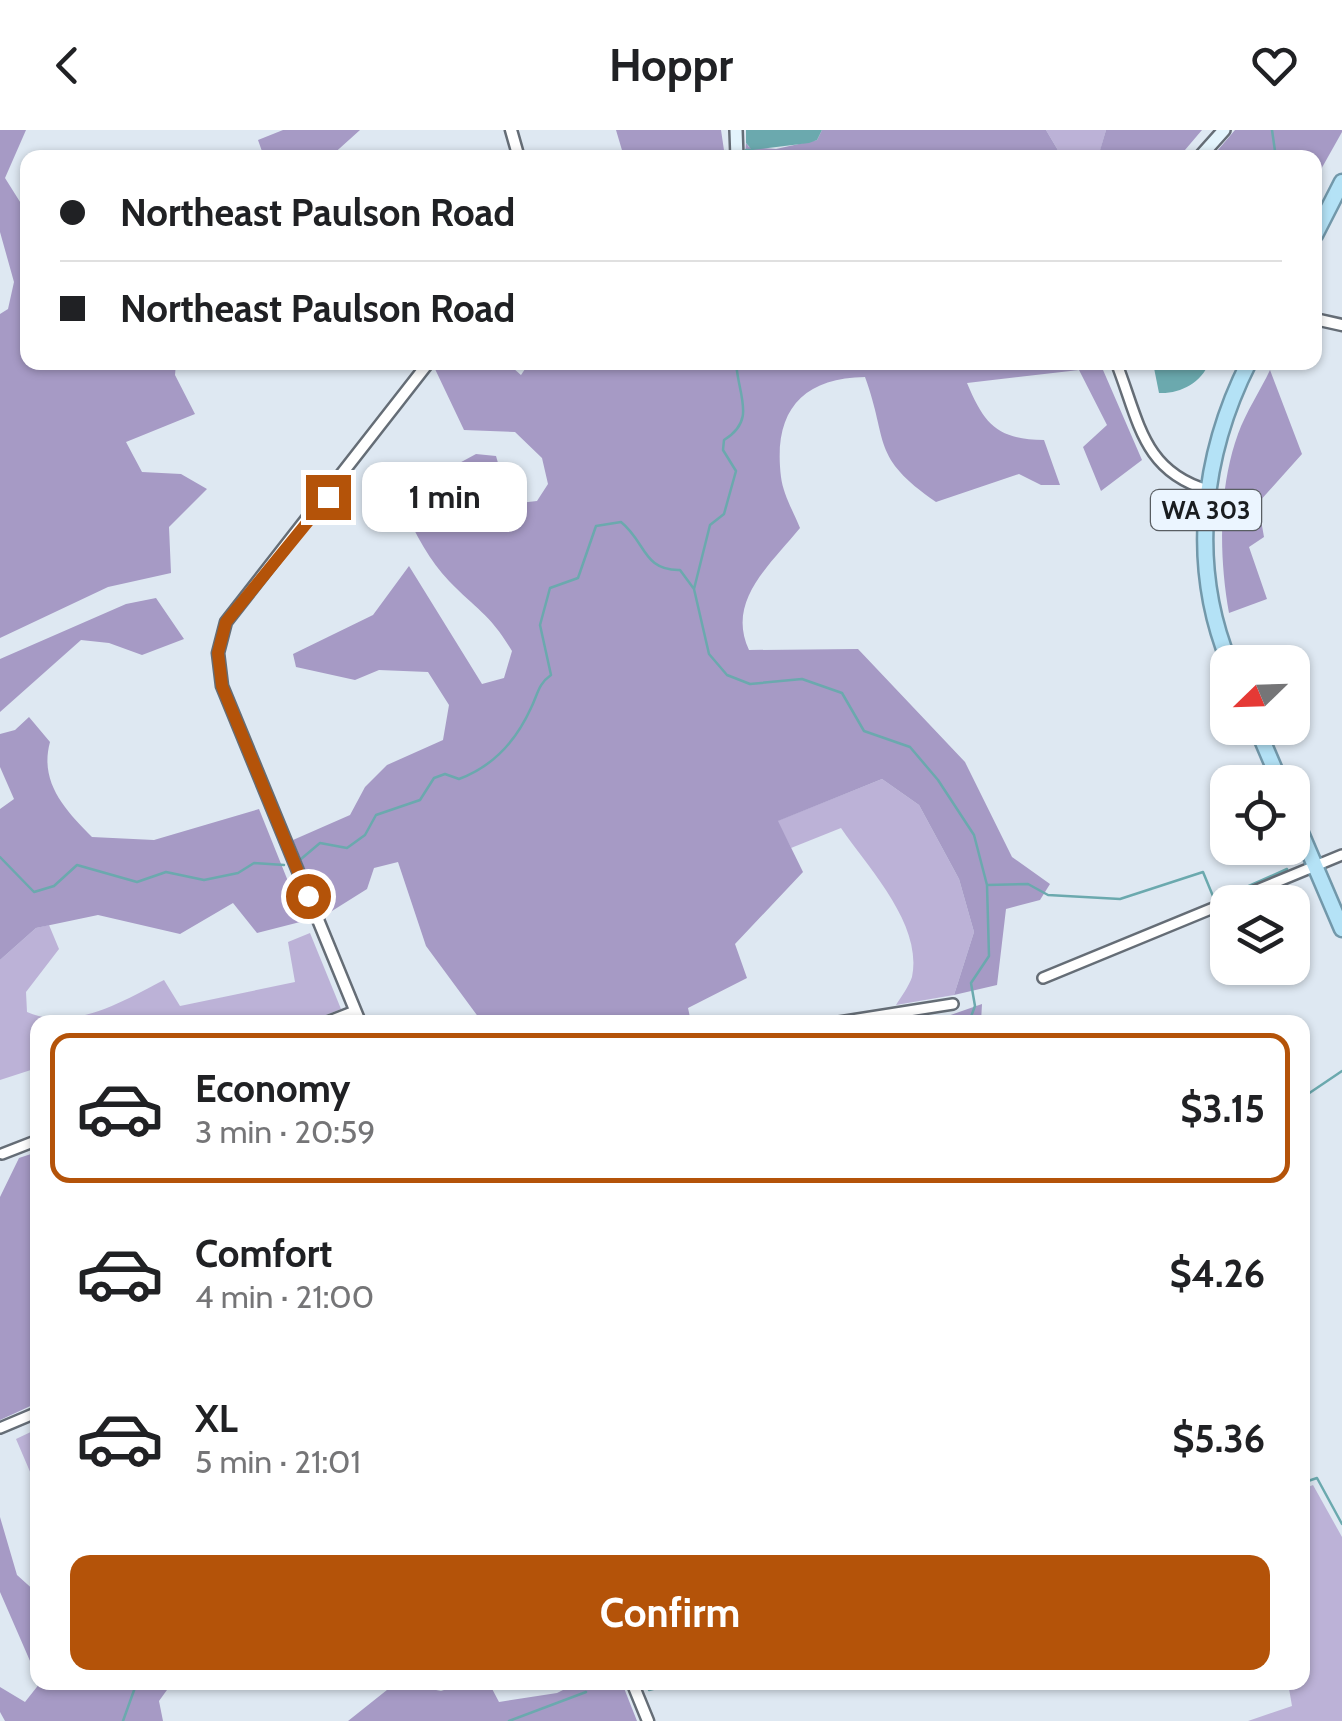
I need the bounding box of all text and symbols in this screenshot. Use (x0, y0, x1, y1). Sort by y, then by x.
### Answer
icon: back (40, 38, 95, 93)
text: Hoppr (609, 38, 733, 92)
icon: heart (1247, 38, 1302, 93)
text: Northeast Paulson Road (120, 189, 515, 236)
text: Northeast Paulson Road (120, 285, 515, 332)
callout: 1 min (363, 462, 528, 532)
route end (306, 475, 351, 520)
text: 1 min (408, 477, 481, 516)
road number: WA 303 (1151, 490, 1261, 530)
north arrow (1210, 645, 1310, 745)
map controls (1210, 645, 1310, 985)
button: locate (1210, 765, 1310, 865)
route start (286, 874, 331, 919)
button: layers (1210, 885, 1310, 985)
icon: car (75, 1063, 165, 1153)
text: Economy (195, 1065, 350, 1112)
text: $3.15 (1180, 1085, 1265, 1132)
text: 3 min · 20:59 (195, 1112, 376, 1151)
icon: car (75, 1228, 165, 1318)
text: Comfort (195, 1230, 332, 1277)
text: $4.26 (1169, 1250, 1265, 1297)
text: 4 min · 21:00 (195, 1277, 374, 1316)
icon: car (75, 1393, 165, 1483)
text: XL (195, 1395, 238, 1442)
text: $5.36 (1172, 1415, 1265, 1462)
text: 5 min · 21:01 (195, 1442, 361, 1481)
button: Confirm (70, 1555, 1270, 1670)

